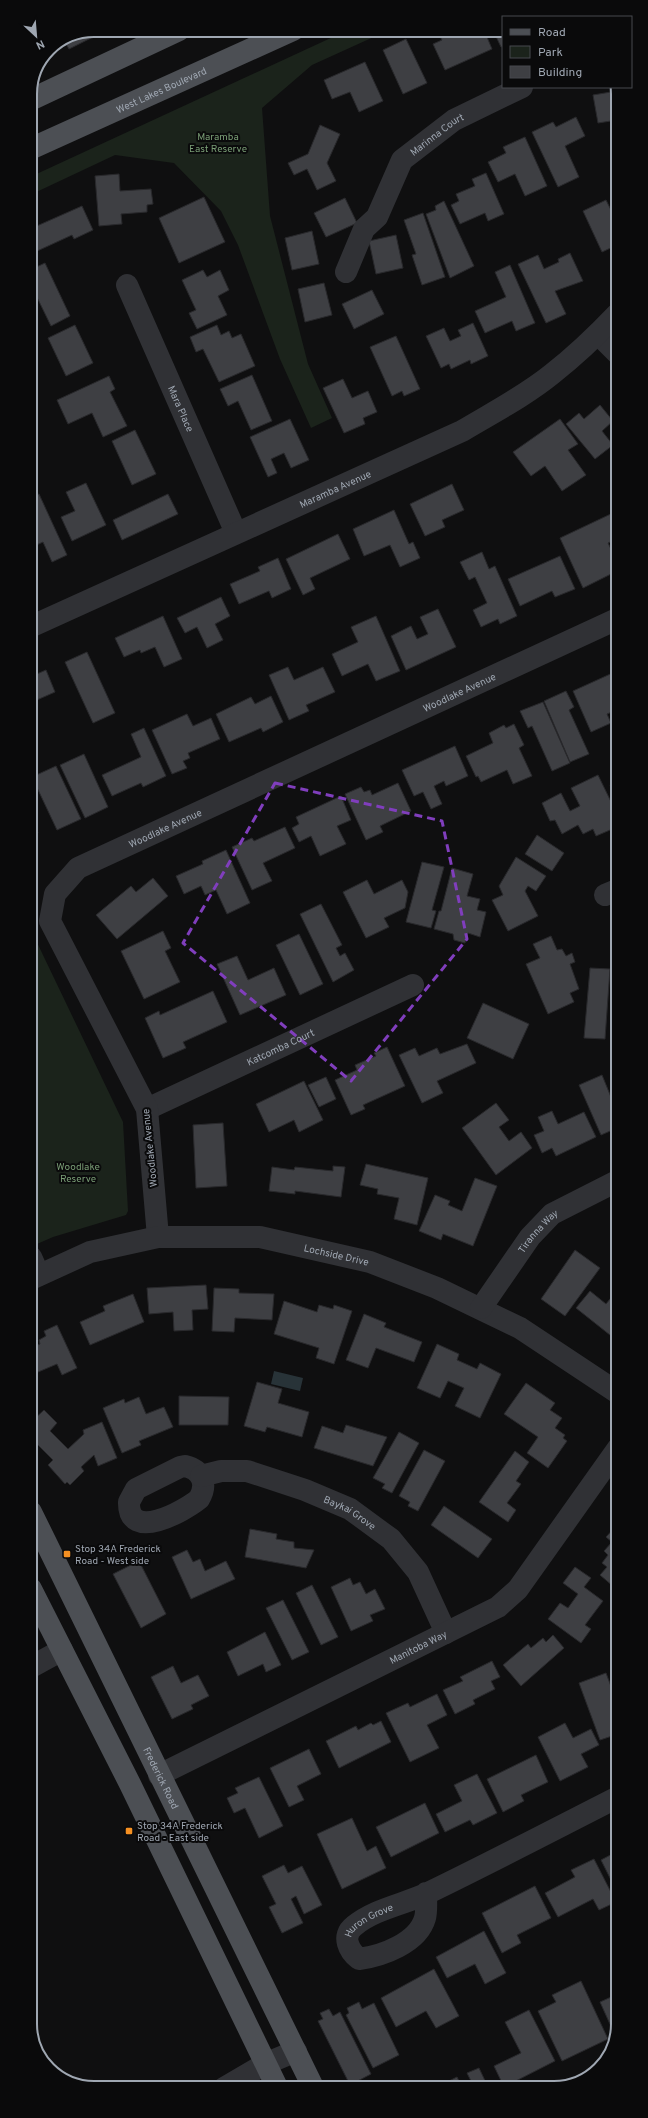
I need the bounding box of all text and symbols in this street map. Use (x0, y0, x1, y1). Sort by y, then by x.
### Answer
north arrow (16, 16, 56, 56)
legend (502, 16, 632, 88)
text: Road (538, 25, 566, 41)
text: N (33, 36, 47, 52)
text: Park (538, 45, 563, 61)
street label: West Lakes Boulevard (115, 65, 209, 117)
text: Building (538, 65, 582, 81)
street label: Marinna Court (408, 111, 467, 159)
park label: Maramba East Reserve (189, 131, 247, 156)
street label: Mara Place (164, 384, 196, 434)
street label: Maramba Avenue (298, 468, 374, 512)
street label: Woodlake Avenue (421, 671, 498, 716)
street label: Woodlake Avenue (127, 807, 204, 852)
street label: Katcomba Court (245, 1027, 317, 1070)
street label: Woodlake Avenue (140, 1108, 161, 1188)
park label: Woodlake Reserve (56, 1161, 100, 1186)
street label: Tiranna Way (516, 1207, 560, 1256)
street label: Lochside Drive (302, 1242, 370, 1270)
street label: Baykai Grove (321, 1494, 378, 1534)
place label: Stop 34A Frederick Road - West side (75, 1543, 161, 1568)
marker: Stop 34A Frederick Road - West side (62, 1549, 72, 1559)
street label: Manitoba Way (388, 1628, 449, 1668)
street label: Frederick Road (139, 1745, 181, 1812)
place label: Stop 34A Frederick Road - East side (137, 1820, 223, 1845)
marker: Stop 34A Frederick Road - East side (124, 1826, 134, 1836)
street label: Huron Grove (342, 1902, 395, 1939)

